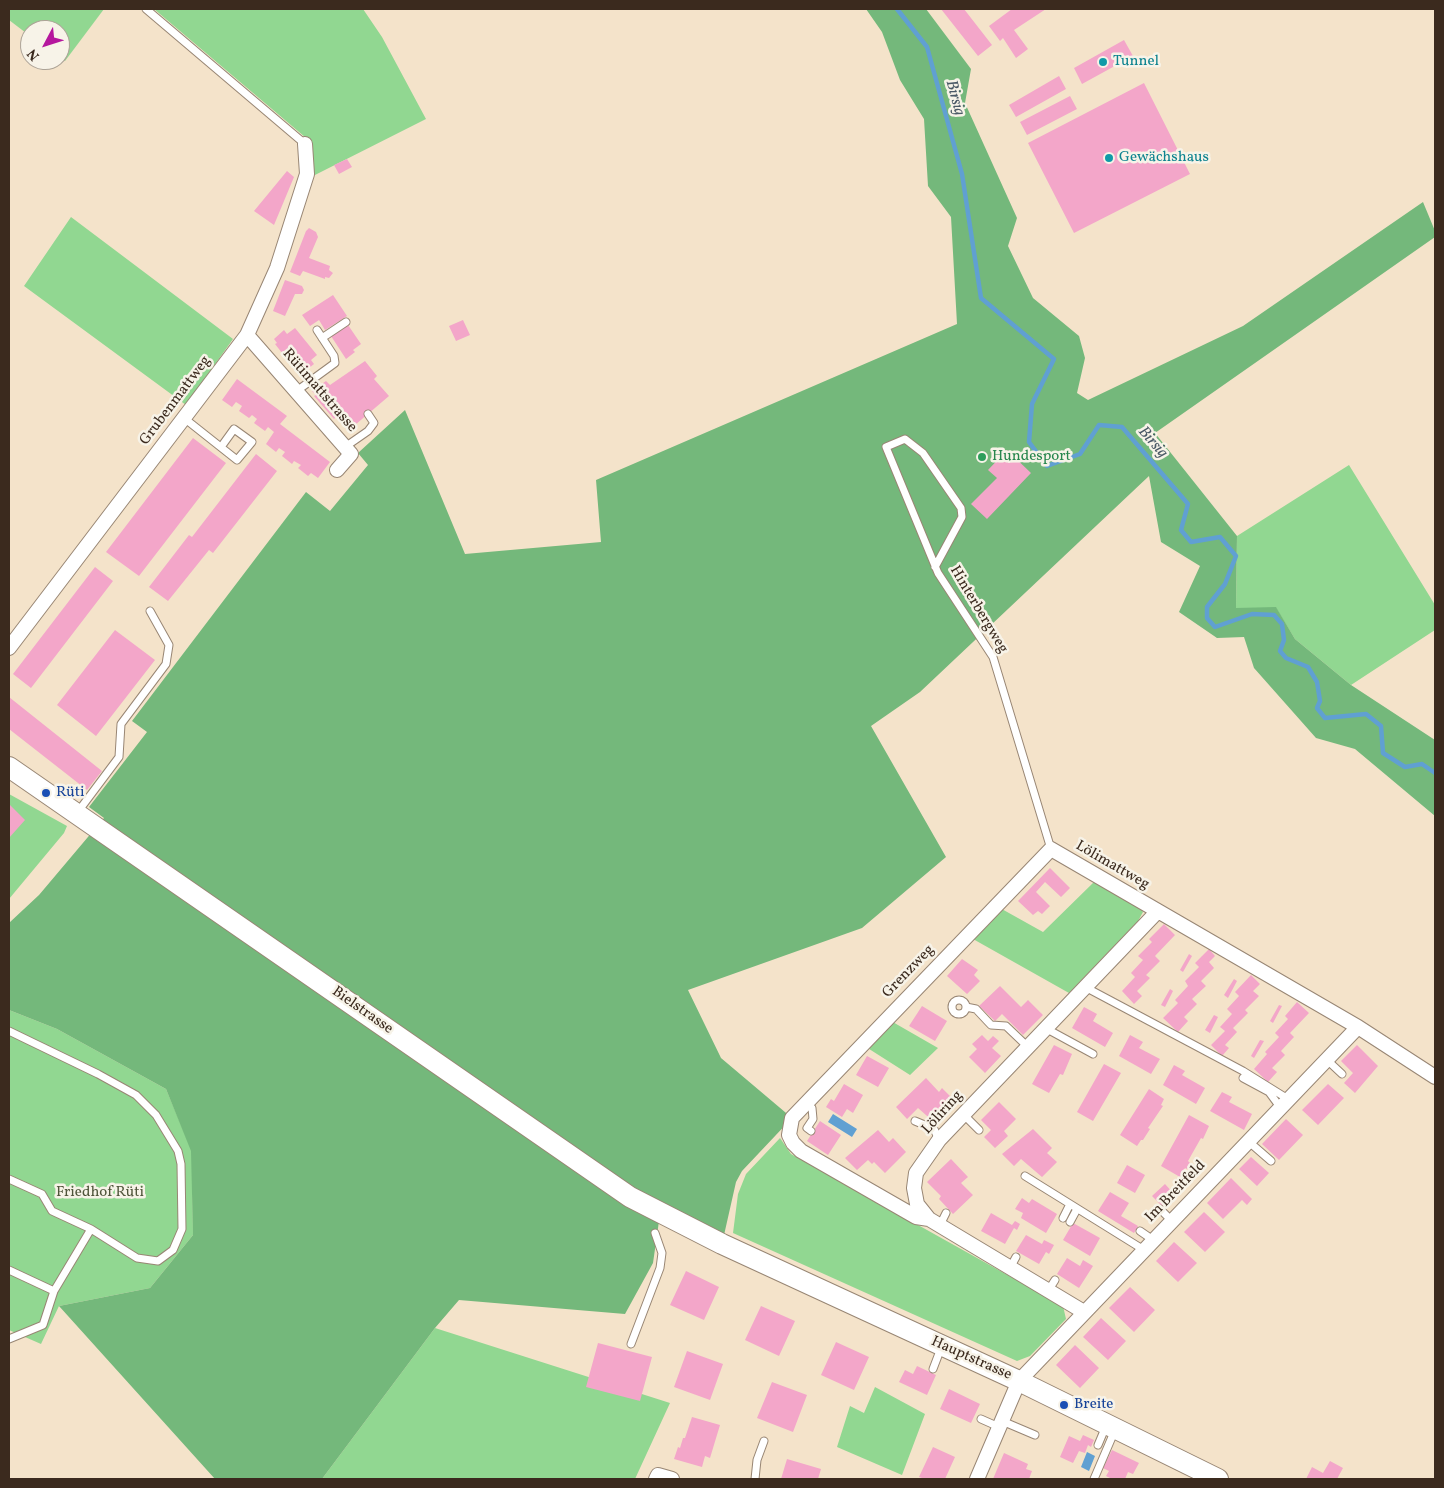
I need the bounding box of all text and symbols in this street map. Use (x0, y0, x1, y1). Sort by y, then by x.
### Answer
north arrow (20, 20, 70, 70)
text: N (23, 44, 44, 64)
place label: Tunnel (1113, 53, 1159, 71)
marker: Tunnel (1097, 56, 1109, 68)
water label: Birsig (940, 78, 968, 118)
place label: Gewächshaus (1119, 149, 1209, 167)
marker: Gewächshaus (1103, 152, 1115, 164)
street label: Rütimattstrasse (278, 346, 360, 436)
street label: Grubenmattweg (137, 353, 215, 449)
water label: Birsig (1133, 423, 1171, 463)
place label: Hundesport (992, 448, 1071, 466)
marker: Hundesport (976, 451, 988, 463)
street label: Hinterbergweg (945, 563, 1011, 657)
place label: Rüti (56, 784, 84, 802)
marker: Rüti (40, 787, 52, 799)
street label: Lölimattweg (1072, 838, 1152, 894)
street label: Grenzweg (879, 942, 939, 1002)
street label: Bielstrasse (328, 983, 396, 1039)
street label: Löliring (919, 1087, 967, 1139)
street label: Im Breitfeld (1142, 1157, 1210, 1227)
park label: Friedhof Rüti (56, 1184, 144, 1202)
street label: Hauptstrasse (928, 1333, 1014, 1385)
place label: Breite (1074, 1396, 1113, 1414)
marker: Breite (1058, 1399, 1070, 1411)

